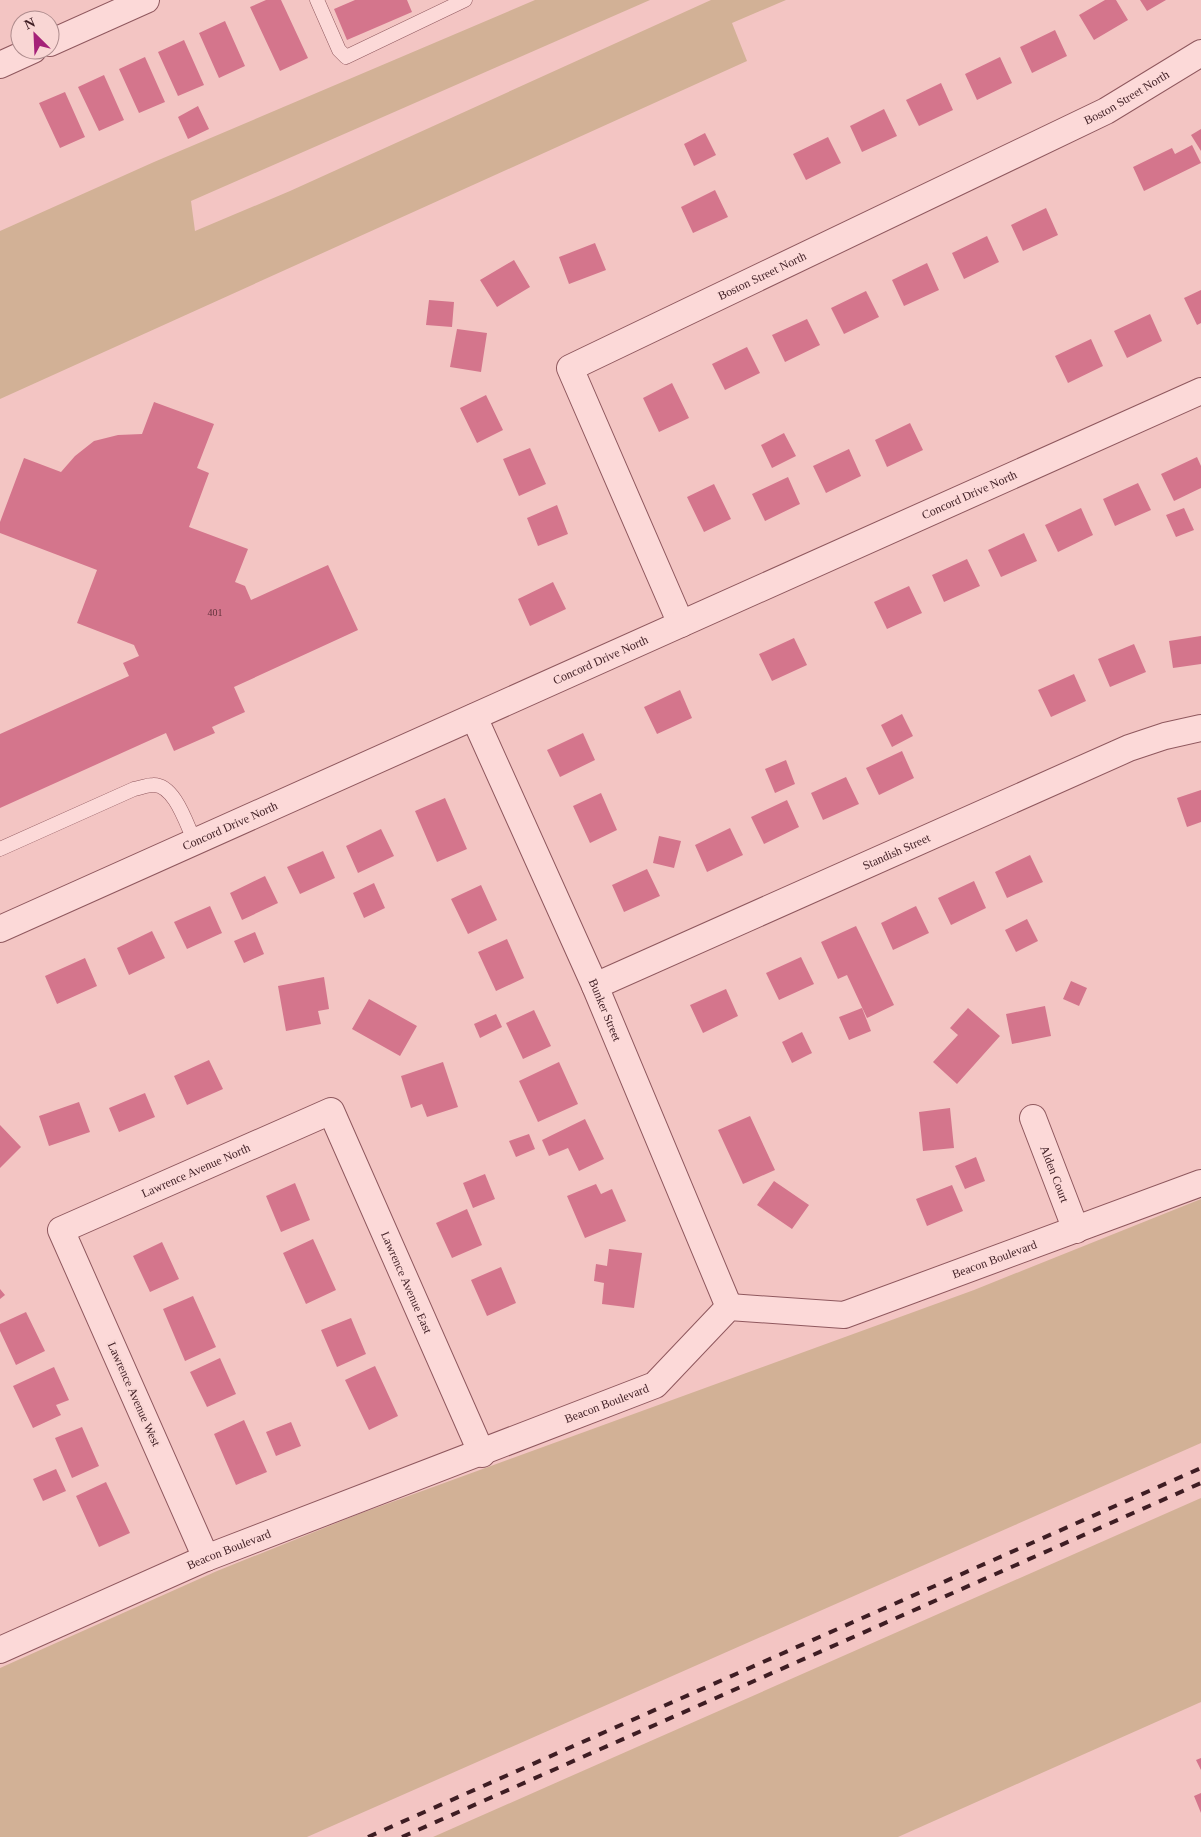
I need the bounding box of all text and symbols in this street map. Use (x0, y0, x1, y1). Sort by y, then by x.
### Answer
north arrow (10, 10, 60, 60)
text: N (22, 15, 38, 32)
street label: Boston Street North (1082, 67, 1172, 127)
street label: Boston Street North (716, 249, 808, 303)
street label: Concord Drive North (919, 467, 1019, 522)
house number: 401 (208, 607, 223, 618)
street label: Concord Drive North (551, 633, 650, 687)
street label: Concord Drive North (180, 799, 280, 853)
street label: Standish Street (861, 830, 933, 873)
street label: Bunker Street (586, 977, 625, 1044)
street label: Lawrence Avenue North (139, 1141, 252, 1201)
street label: Alden Court (1037, 1144, 1072, 1205)
street label: Lawrence Avenue East (378, 1229, 435, 1336)
street label: Beacon Boulevard (950, 1237, 1039, 1281)
street label: Lawrence Avenue West (105, 1340, 164, 1449)
street label: Beacon Boulevard (563, 1381, 651, 1426)
street label: Beacon Boulevard (185, 1527, 273, 1573)

